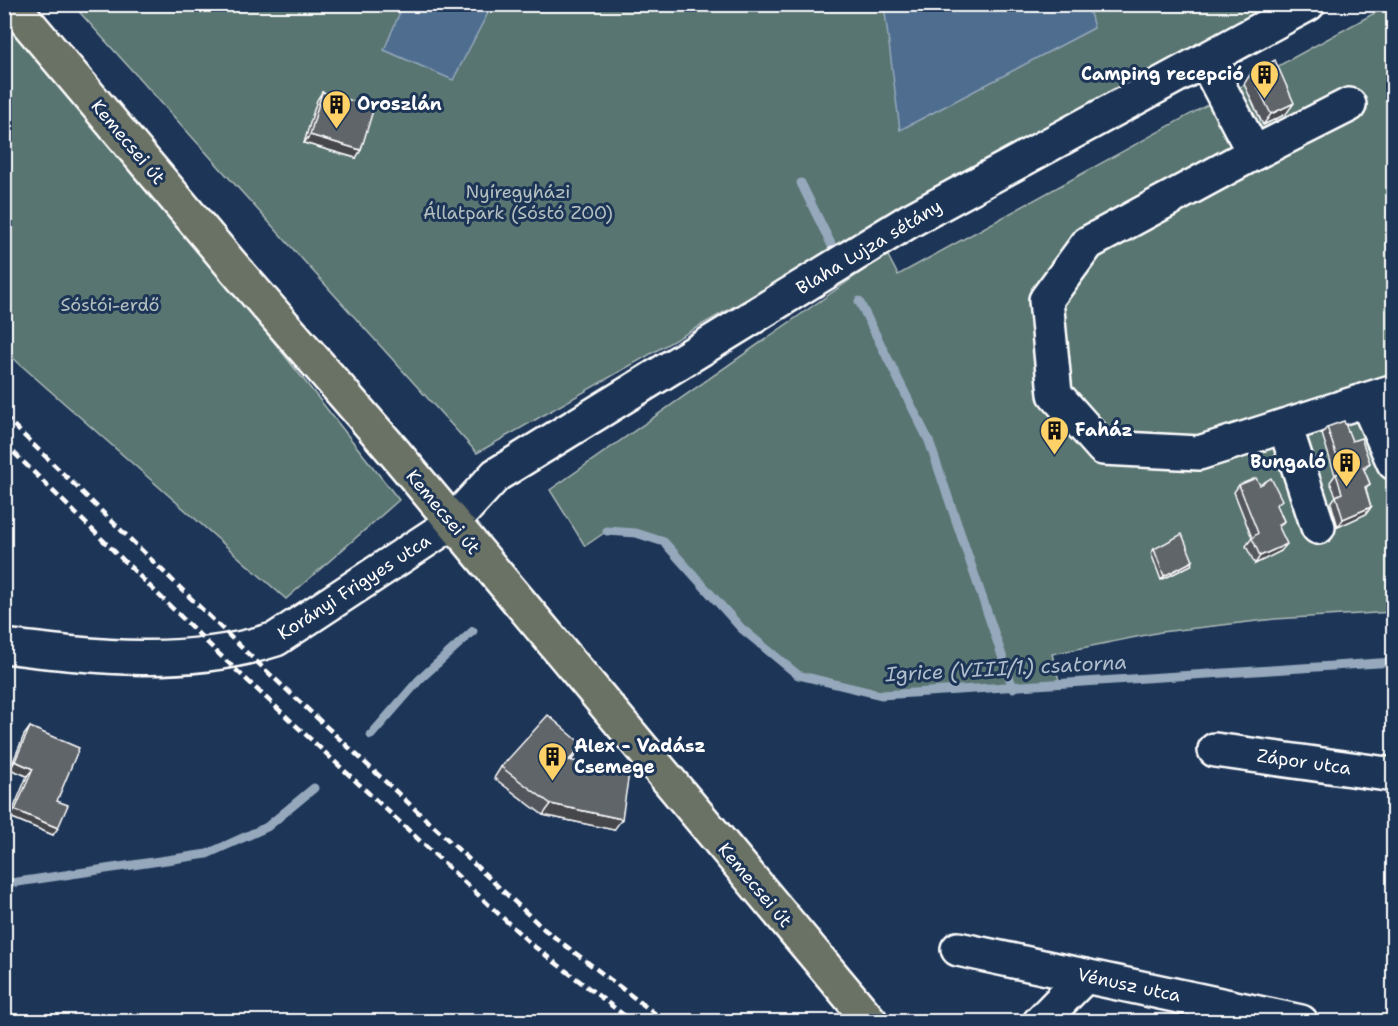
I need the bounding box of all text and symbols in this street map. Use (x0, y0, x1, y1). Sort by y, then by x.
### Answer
building icon: Camping recepció (1249, 58, 1281, 100)
place label: Camping recepció (1081, 62, 1244, 86)
building icon: Oroszlán (320, 88, 352, 130)
place label: Oroszlán (357, 92, 442, 116)
street label: Kemecsei út (86, 95, 170, 189)
park label: Nyíregyházi Állatpark (Sóstó ZOO) (423, 180, 613, 225)
street label: Blaha Lujza sétány (792, 194, 946, 300)
park label: Sóstói-erdő (61, 293, 160, 317)
building icon: Faház (1038, 414, 1070, 456)
place label: Faház (1075, 418, 1133, 442)
building icon: Bungaló (1331, 446, 1363, 488)
place label: Bungaló (1250, 450, 1326, 474)
street label: Kemecsei út (401, 465, 485, 559)
street label: Korányi Frigyes utca (273, 528, 435, 646)
water label: Igrice (VIII/1.) csatorna (884, 649, 1127, 687)
place label: Alex - Vadász Csemege (574, 734, 706, 779)
building icon: Alex - Vadász Csemege (537, 740, 569, 782)
street label: Zápor utca (1255, 744, 1353, 780)
street label: Kemecsei út (713, 838, 797, 932)
street label: Vénusz utca (1075, 962, 1183, 1008)

